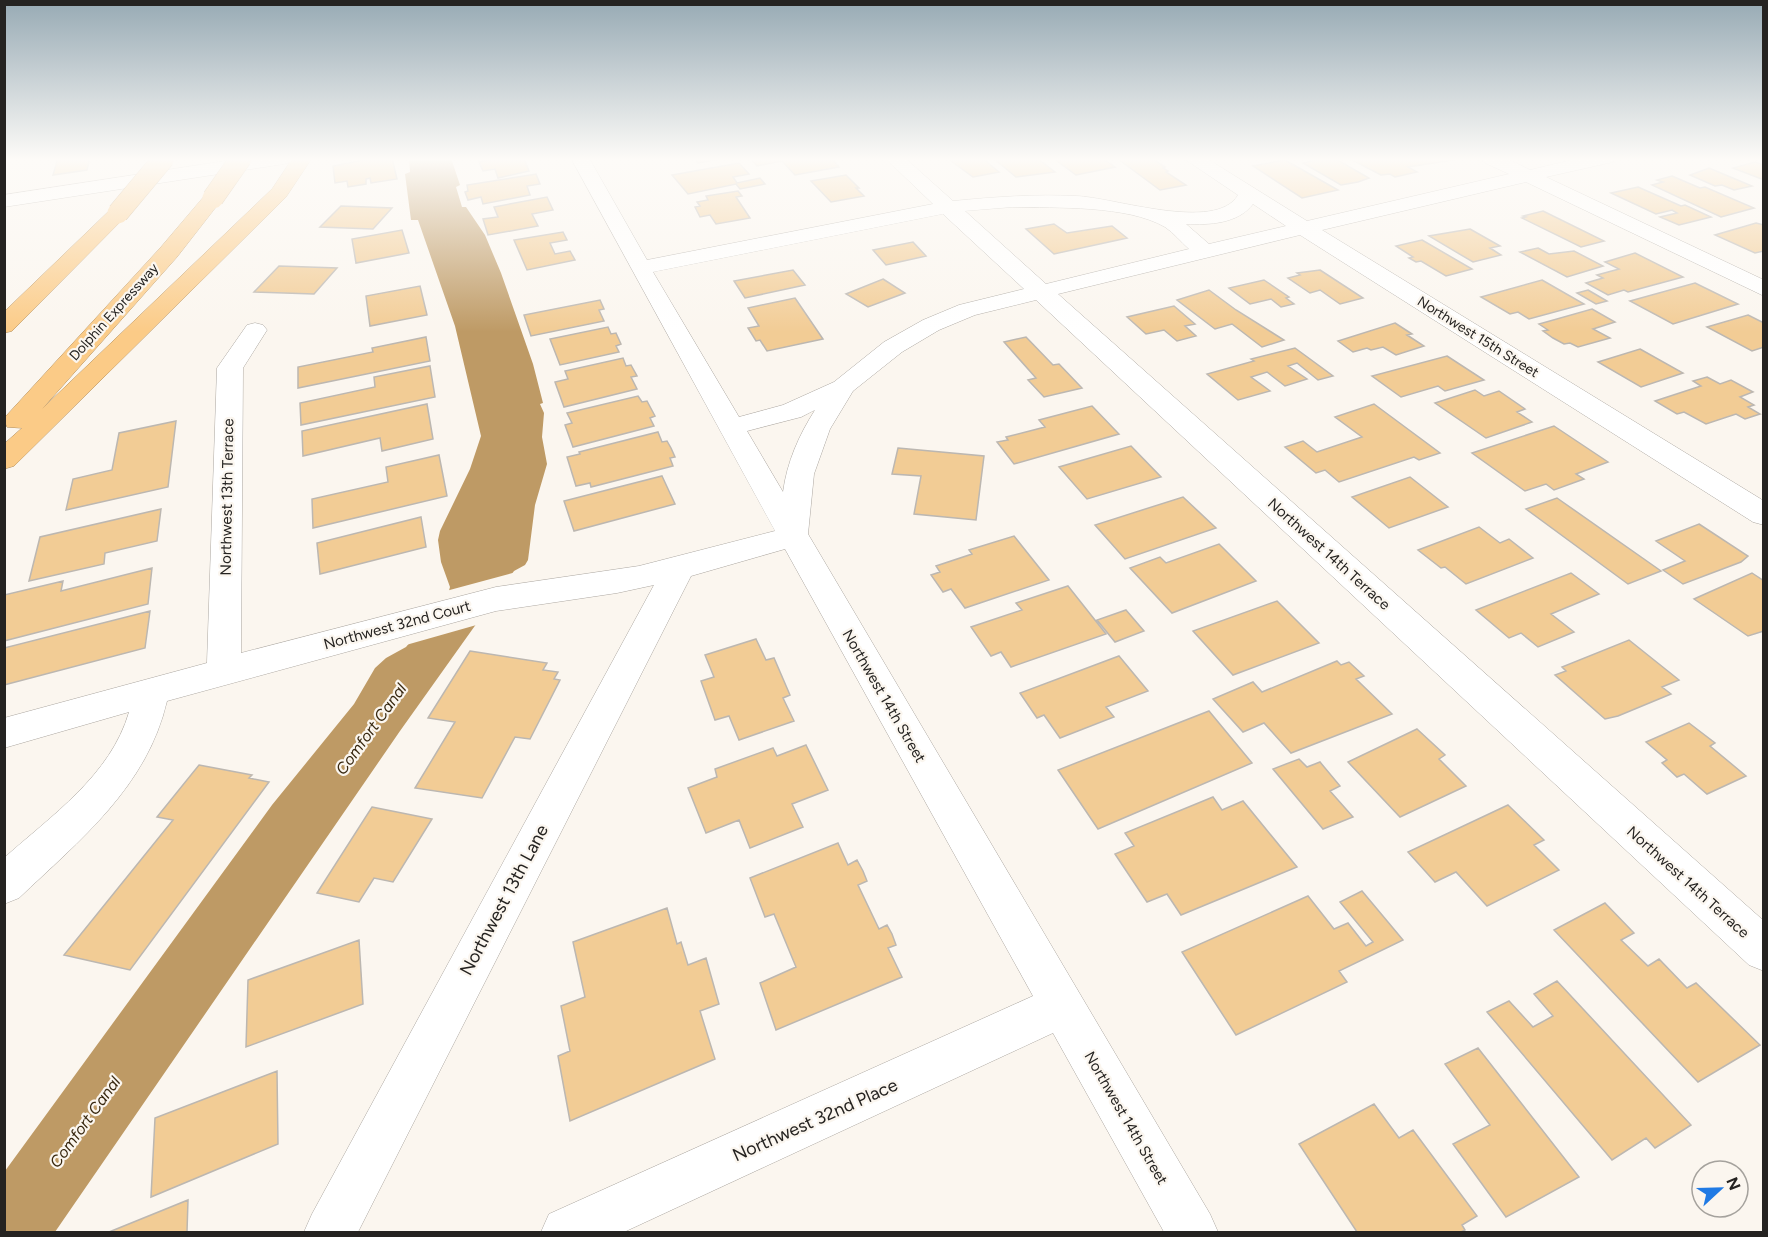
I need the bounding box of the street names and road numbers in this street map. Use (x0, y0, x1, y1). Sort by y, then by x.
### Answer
street label: Dolphin Expressway (66, 259, 163, 364)
street label: Northwest 15th Street (1414, 293, 1542, 381)
street label: Northwest 13th Terrace (217, 418, 237, 576)
street label: Northwest 14th Terrace (1264, 494, 1394, 614)
street label: Northwest 32nd Court (322, 597, 473, 653)
street label: Northwest 14th Street (839, 626, 930, 766)
street label: Northwest 13th Lane (455, 821, 553, 979)
street label: Northwest 14th Terrace (1623, 822, 1753, 942)
street label: Northwest 14th Street (1081, 1048, 1172, 1188)
street label: Northwest 32nd Place (729, 1074, 901, 1166)

